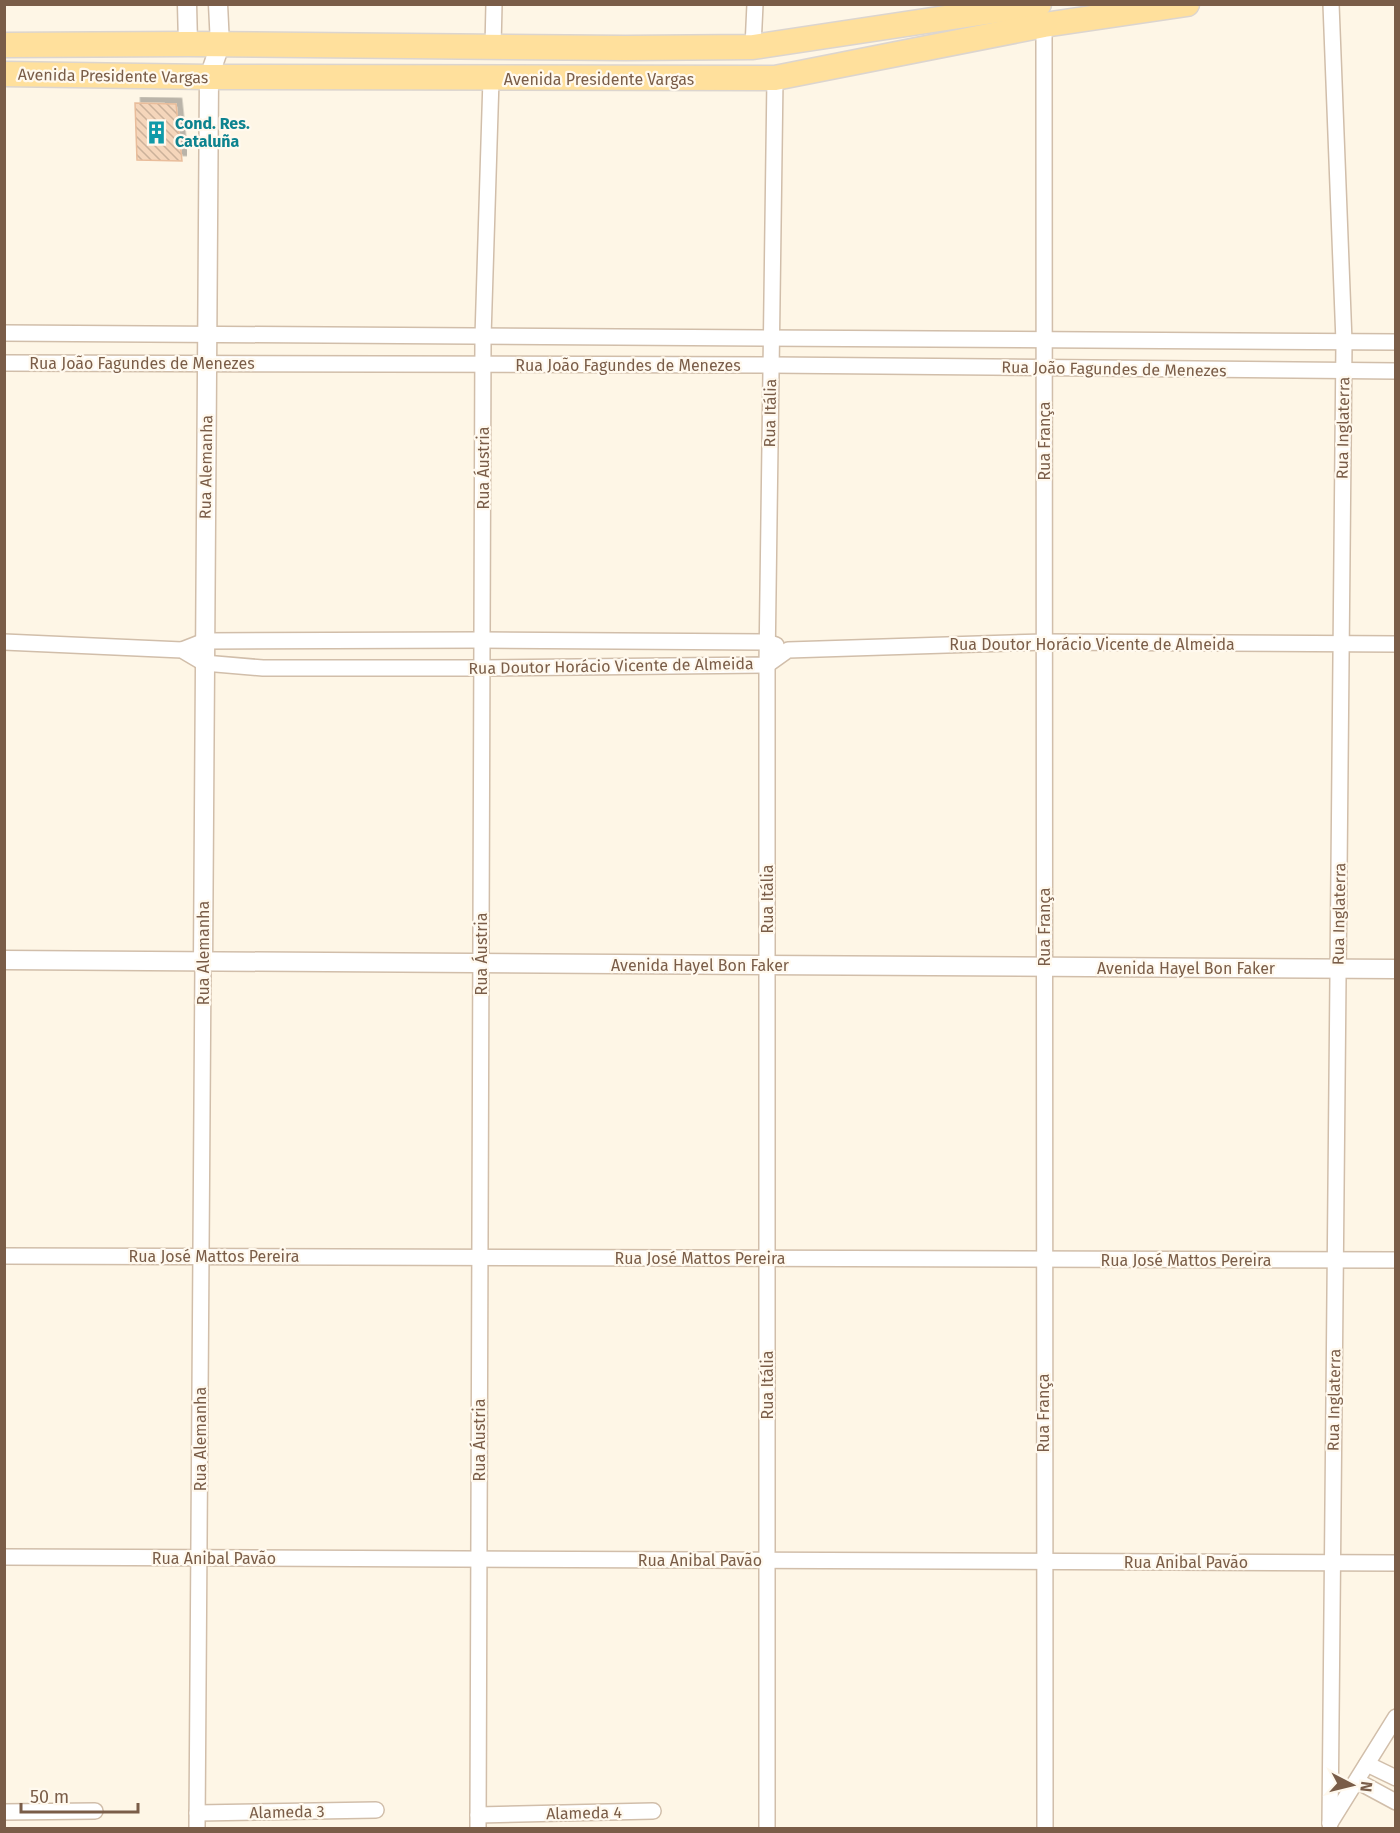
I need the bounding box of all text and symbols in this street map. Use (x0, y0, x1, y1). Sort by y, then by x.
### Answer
street label: Avenida Presidente Vargas (18, 65, 208, 87)
street label: Avenida Presidente Vargas (504, 70, 694, 89)
place label: Cond. Res. Cataluña (175, 114, 250, 151)
building icon: Cond. Res. Cataluña (144, 119, 170, 145)
street label: Rua João Fagundes de Menezes (29, 354, 255, 373)
street label: Rua João Fagundes de Menezes (515, 356, 741, 375)
street label: Rua João Fagundes de Menezes (1001, 358, 1227, 380)
street label: Rua Inglaterra (1333, 377, 1353, 479)
street label: Rua Itália (760, 378, 780, 448)
street label: Rua França (1035, 401, 1055, 481)
street label: Rua Alemanha (196, 415, 216, 519)
street label: Rua Áustria (473, 426, 493, 510)
street label: Rua Doutor Horácio Vicente de Almeida (949, 635, 1235, 654)
street label: Rua Doutor Horácio Vicente de Almeida (468, 654, 754, 678)
street label: Rua Inglaterra (1329, 863, 1349, 965)
street label: Rua Itália (758, 865, 777, 933)
street label: Rua França (1035, 887, 1055, 967)
street label: Rua Alemanha (194, 901, 213, 1005)
street label: Rua Áustria (471, 912, 491, 996)
street label: Avenida Hayel Bon Faker (611, 956, 790, 975)
street label: Avenida Hayel Bon Faker (1097, 959, 1276, 978)
street label: Rua José Mattos Pereira (129, 1247, 299, 1266)
street label: Rua José Mattos Pereira (615, 1249, 785, 1268)
street label: Rua José Mattos Pereira (1101, 1251, 1271, 1270)
street label: Rua Inglaterra (1324, 1349, 1344, 1451)
street label: Rua Itália (758, 1351, 777, 1419)
street label: Rua França (1034, 1373, 1054, 1453)
street label: Rua Alemanha (191, 1387, 210, 1491)
street label: Rua Áustria (469, 1398, 489, 1482)
street label: Rua Anibal Pavão (152, 1549, 276, 1568)
street label: Rua Anibal Pavão (638, 1551, 762, 1570)
street label: Rua Anibal Pavão (1124, 1553, 1248, 1572)
north arrow (1322, 1755, 1382, 1815)
scale bar (21, 1776, 138, 1814)
text: N (1356, 1780, 1376, 1793)
text: 50 m (30, 1786, 69, 1808)
street label: Alameda 3 (249, 1802, 325, 1822)
street label: Alameda 4 (546, 1803, 623, 1823)

